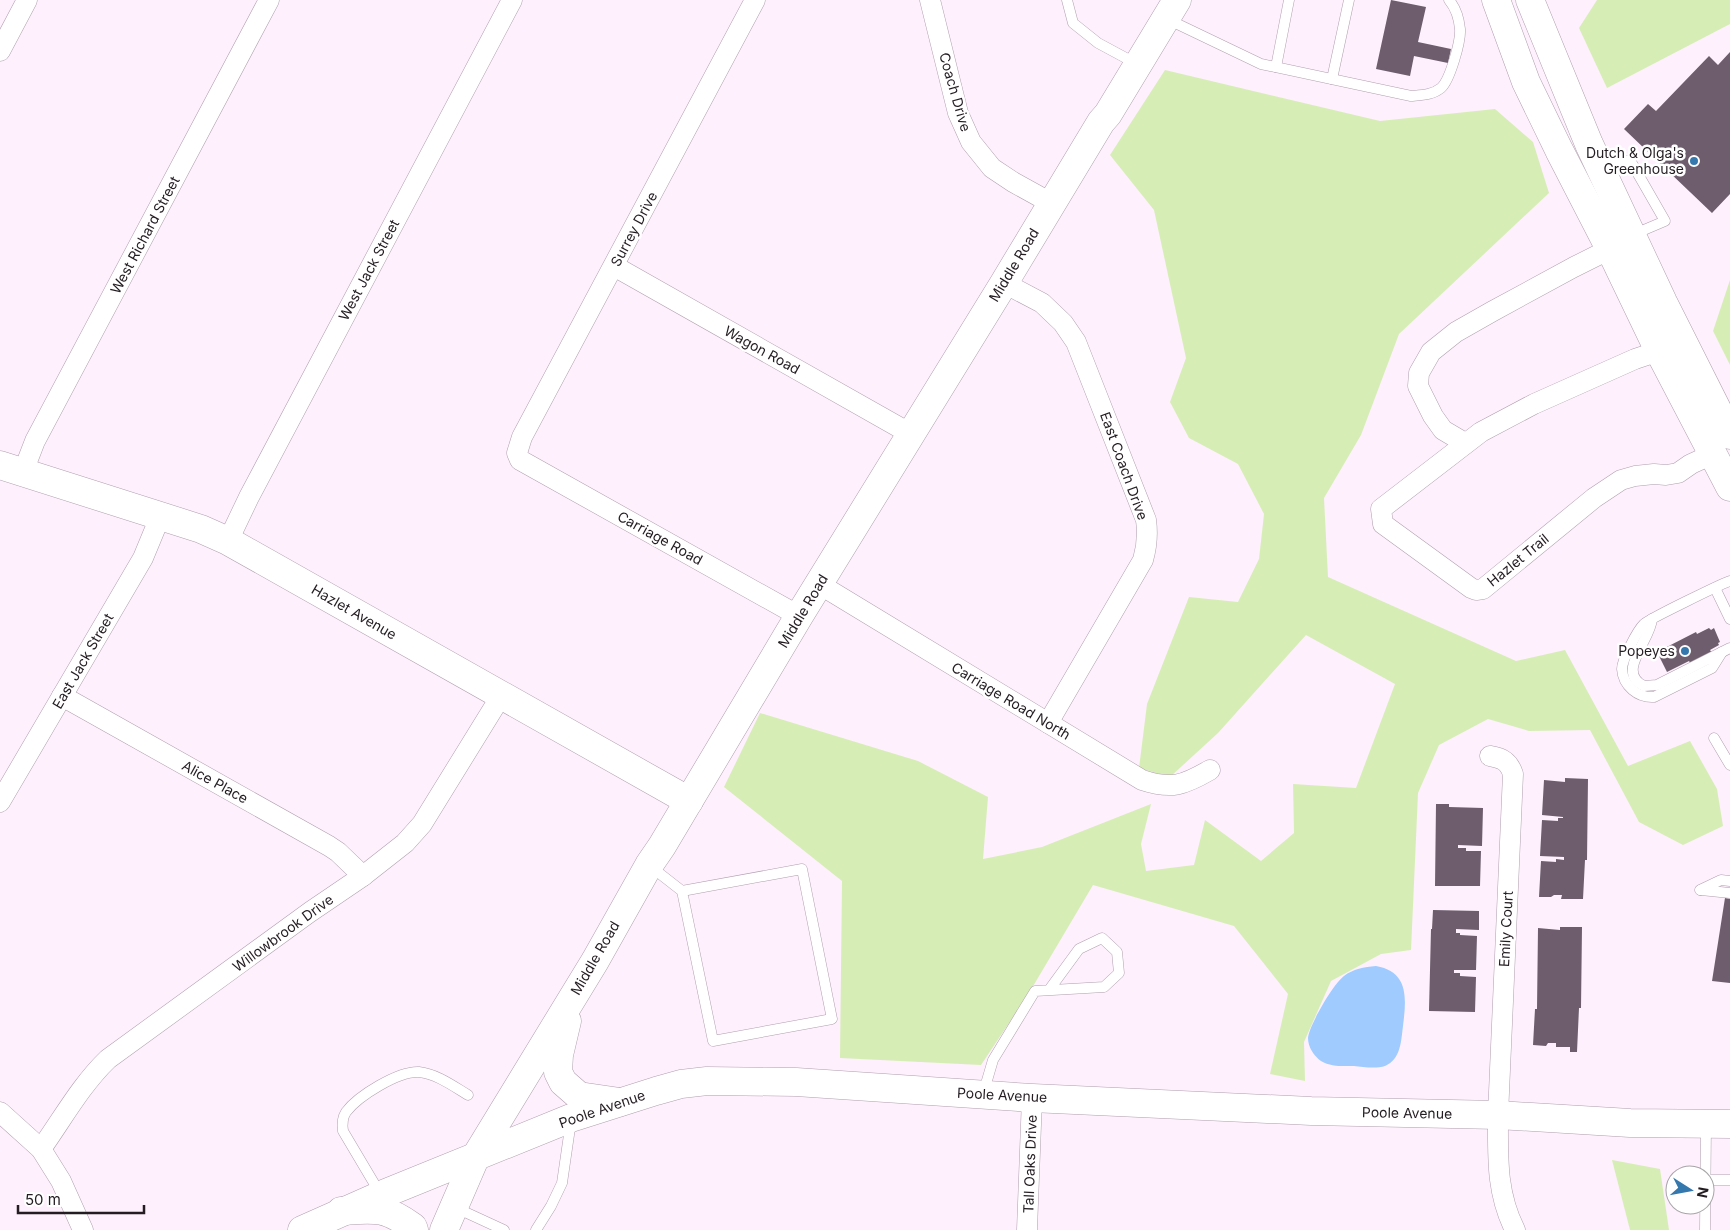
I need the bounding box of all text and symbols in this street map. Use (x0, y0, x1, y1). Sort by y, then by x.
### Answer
street label: Coach Drive (936, 50, 975, 133)
place label: Dutch & Olga's Greenhouse (1586, 144, 1684, 177)
marker: Dutch & Olga's Greenhouse (1688, 155, 1700, 167)
street label: West Richard Street (106, 173, 183, 296)
street label: Surrey Drive (607, 188, 660, 269)
street label: West Jack Street (335, 216, 403, 323)
street label: Middle Road (985, 225, 1042, 304)
street label: Wagon Road (721, 322, 803, 377)
street label: East Coach Drive (1097, 409, 1152, 522)
street label: Carriage Road (615, 507, 706, 568)
street label: Hazlet Trail (1483, 530, 1552, 590)
street label: Middle Road (774, 571, 831, 650)
street label: Hazlet Avenue (309, 580, 400, 643)
street label: East Jack Street (48, 610, 117, 711)
place label: Popeyes (1618, 642, 1675, 659)
marker: Popeyes (1679, 645, 1691, 657)
street label: Carriage Road North (949, 658, 1074, 743)
street label: Alice Place (179, 756, 251, 807)
street label: Willowbrook Drive (229, 890, 336, 975)
street label: Emily Court (1495, 890, 1516, 968)
street label: Middle Road (567, 918, 623, 998)
street label: Poole Avenue (956, 1084, 1048, 1105)
street label: Poole Avenue (556, 1086, 647, 1131)
street label: Poole Avenue (1362, 1103, 1452, 1122)
street label: Tall Oaks Drive (1019, 1114, 1040, 1214)
north arrow (1665, 1165, 1715, 1215)
scale bar (18, 1182, 144, 1214)
text: N (1694, 1186, 1713, 1199)
text: 50 m (25, 1190, 61, 1209)

